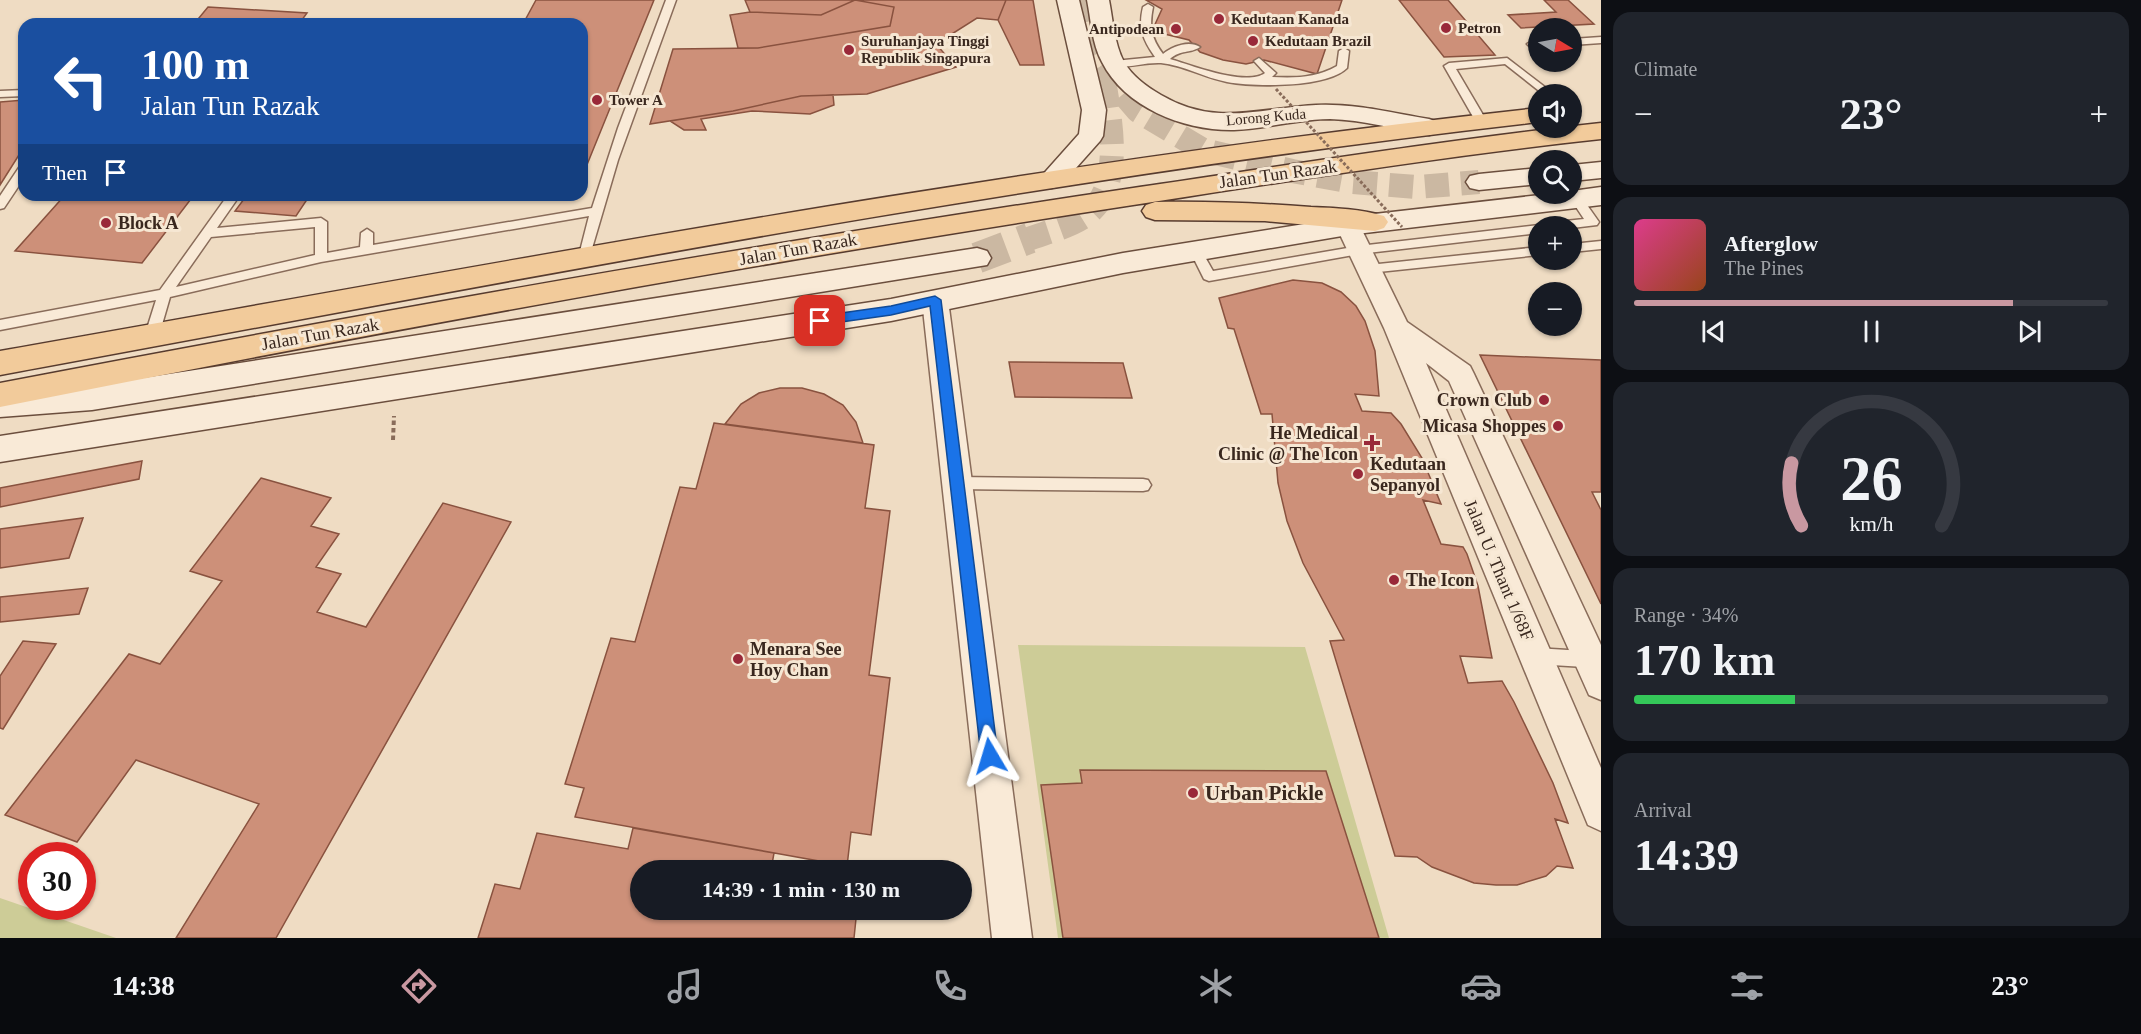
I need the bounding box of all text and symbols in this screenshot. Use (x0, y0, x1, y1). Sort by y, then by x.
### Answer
place label: Kedutaan Kanada (1231, 11, 1349, 27)
marker: Kedutaan Kanada (1212, 12, 1226, 26)
north arrow (1528, 18, 1582, 72)
map controls (1528, 18, 1582, 336)
place label: Petron (1458, 20, 1502, 36)
place label: Antipodean (1089, 21, 1165, 37)
marker: Petron (1439, 21, 1453, 35)
marker: Antipodean (1169, 22, 1183, 36)
place label: Suruhanjaya Tinggi Republik Singapura (861, 33, 991, 66)
place label: Kedutaan Brazil (1265, 33, 1371, 49)
marker: Kedutaan Brazil (1246, 34, 1260, 48)
icon: left (42, 42, 120, 120)
text: 100 m (141, 42, 250, 88)
marker: Suruhanjaya Tinggi Republik Singapura (842, 43, 856, 57)
text: Climate (1634, 58, 1697, 80)
button: sound (1528, 84, 1582, 138)
text: 23° (1840, 89, 1903, 139)
text: Jalan Tun Razak (141, 91, 320, 121)
place label: Tower A (609, 92, 663, 108)
marker: Tower A (590, 93, 604, 107)
text: − (1634, 96, 1653, 132)
text: + (2089, 96, 2108, 132)
street label: Lorong Kuda (1225, 105, 1307, 128)
button: search (1528, 150, 1582, 204)
icon: arrive (99, 156, 132, 189)
street label: Jalan Tun Razak (1218, 156, 1338, 192)
text: Then (42, 160, 87, 185)
place label: Block A (118, 213, 179, 233)
marker: Block A (99, 216, 113, 230)
button: + (1528, 216, 1582, 270)
street label: Jalan Tun Razak (738, 229, 858, 269)
text: Afterglow (1724, 231, 1818, 256)
text: The Pines (1724, 257, 1803, 279)
button: − (1528, 282, 1582, 336)
pin (794, 295, 845, 346)
icon: arrive (803, 304, 836, 337)
street label: Jalan Tun Razak (260, 314, 380, 354)
icon: previous (1697, 315, 1730, 348)
icon: pause (1855, 315, 1888, 348)
icon: next (2013, 315, 2046, 348)
place label: Crown Club (1437, 390, 1532, 410)
marker: Crown Club (1537, 393, 1551, 407)
place label: Micasa Shoppes (1422, 416, 1546, 436)
marker: Micasa Shoppes (1551, 419, 1565, 433)
place label: He Medical Clinic @ The Icon (1218, 423, 1358, 464)
marker: He Medical Clinic @ The Icon (1363, 434, 1381, 452)
text: 26 (1840, 444, 1902, 513)
place label: Kedutaan Sepanyol (1370, 454, 1446, 495)
marker: Kedutaan Sepanyol (1351, 467, 1365, 481)
street label: Jalan U. Thant 1/68F (1460, 496, 1538, 644)
text: km/h (1849, 512, 1893, 536)
place label: The Icon (1406, 570, 1475, 590)
marker: The Icon (1387, 573, 1401, 587)
text: Range · 34% (1634, 604, 1738, 626)
text: 170 km (1634, 635, 1775, 685)
place label: Menara See Hoy Chan (750, 639, 841, 680)
marker: Menara See Hoy Chan (731, 652, 745, 666)
position arrow (958, 724, 1022, 788)
place label: Urban Pickle (1205, 781, 1323, 805)
marker: Urban Pickle (1186, 786, 1200, 800)
text: Arrival (1634, 799, 1692, 821)
text: 14:39 (1634, 830, 1739, 880)
speed limit sign: 30 (18, 842, 96, 920)
text: 14:39 · 1 min · 130 m (702, 877, 900, 902)
icon: directions (398, 965, 440, 1007)
icon: music (664, 965, 706, 1007)
icon: phone (929, 965, 971, 1007)
icon: climate (1195, 965, 1237, 1007)
icon: car (1460, 965, 1502, 1007)
icon: filters (1726, 965, 1768, 1007)
text: 14:38 (112, 971, 175, 1001)
text: 23° (1991, 971, 2029, 1001)

